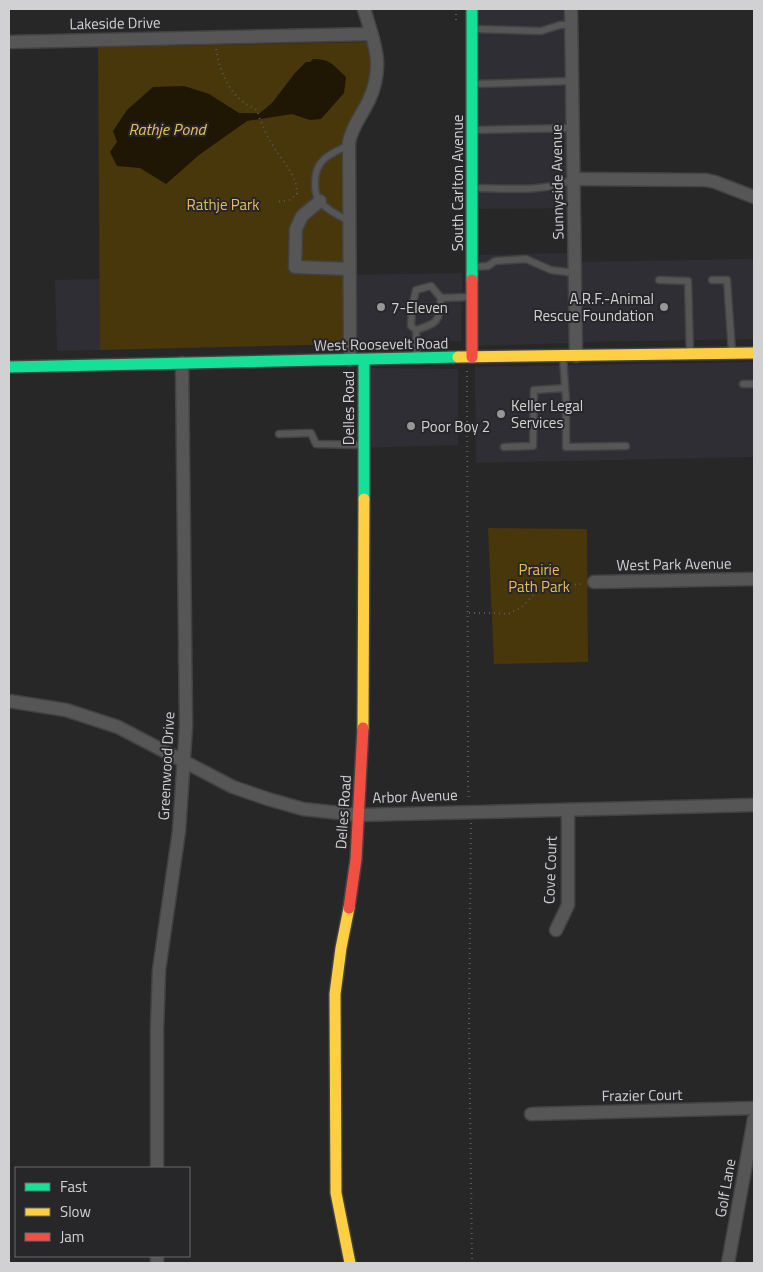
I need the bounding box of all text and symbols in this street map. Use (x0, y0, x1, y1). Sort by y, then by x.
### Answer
street label: Lakeside Drive (69, 11, 161, 35)
street label: South Carlton Avenue (446, 115, 469, 251)
water label: Rathje Pond (129, 117, 207, 141)
street label: Sunnyside Avenue (544, 124, 570, 240)
park label: Rathje Park (187, 193, 259, 216)
place label: A.R.F.-Animal Rescue Foundation (533, 287, 654, 327)
place label: 7-Eleven (391, 296, 448, 319)
marker: 7-Eleven (375, 301, 387, 313)
marker: A.R.F.-Animal Rescue Foundation (658, 301, 670, 313)
street label: West Roosevelt Road (313, 331, 449, 357)
street label: Delles Road (337, 371, 360, 445)
place label: Keller Legal Services (511, 394, 583, 434)
marker: Keller Legal Services (495, 408, 507, 420)
place label: Poor Boy 2 (421, 415, 490, 438)
marker: Poor Boy 2 (405, 420, 417, 432)
street label: West Park Avenue (616, 551, 732, 577)
park label: Prairie Path Park (508, 558, 570, 598)
street label: Greenwood Drive (152, 711, 180, 821)
street label: Delles Road (329, 774, 357, 850)
street label: Arbor Avenue (372, 783, 458, 809)
street label: Cove Court (537, 835, 563, 904)
street label: Frazier Court (601, 1083, 683, 1107)
street label: Golf Lane (709, 1157, 741, 1219)
legend (15, 1167, 190, 1257)
text: Fast (60, 1175, 88, 1198)
text: Slow (60, 1200, 91, 1223)
text: Jam (60, 1225, 84, 1248)

